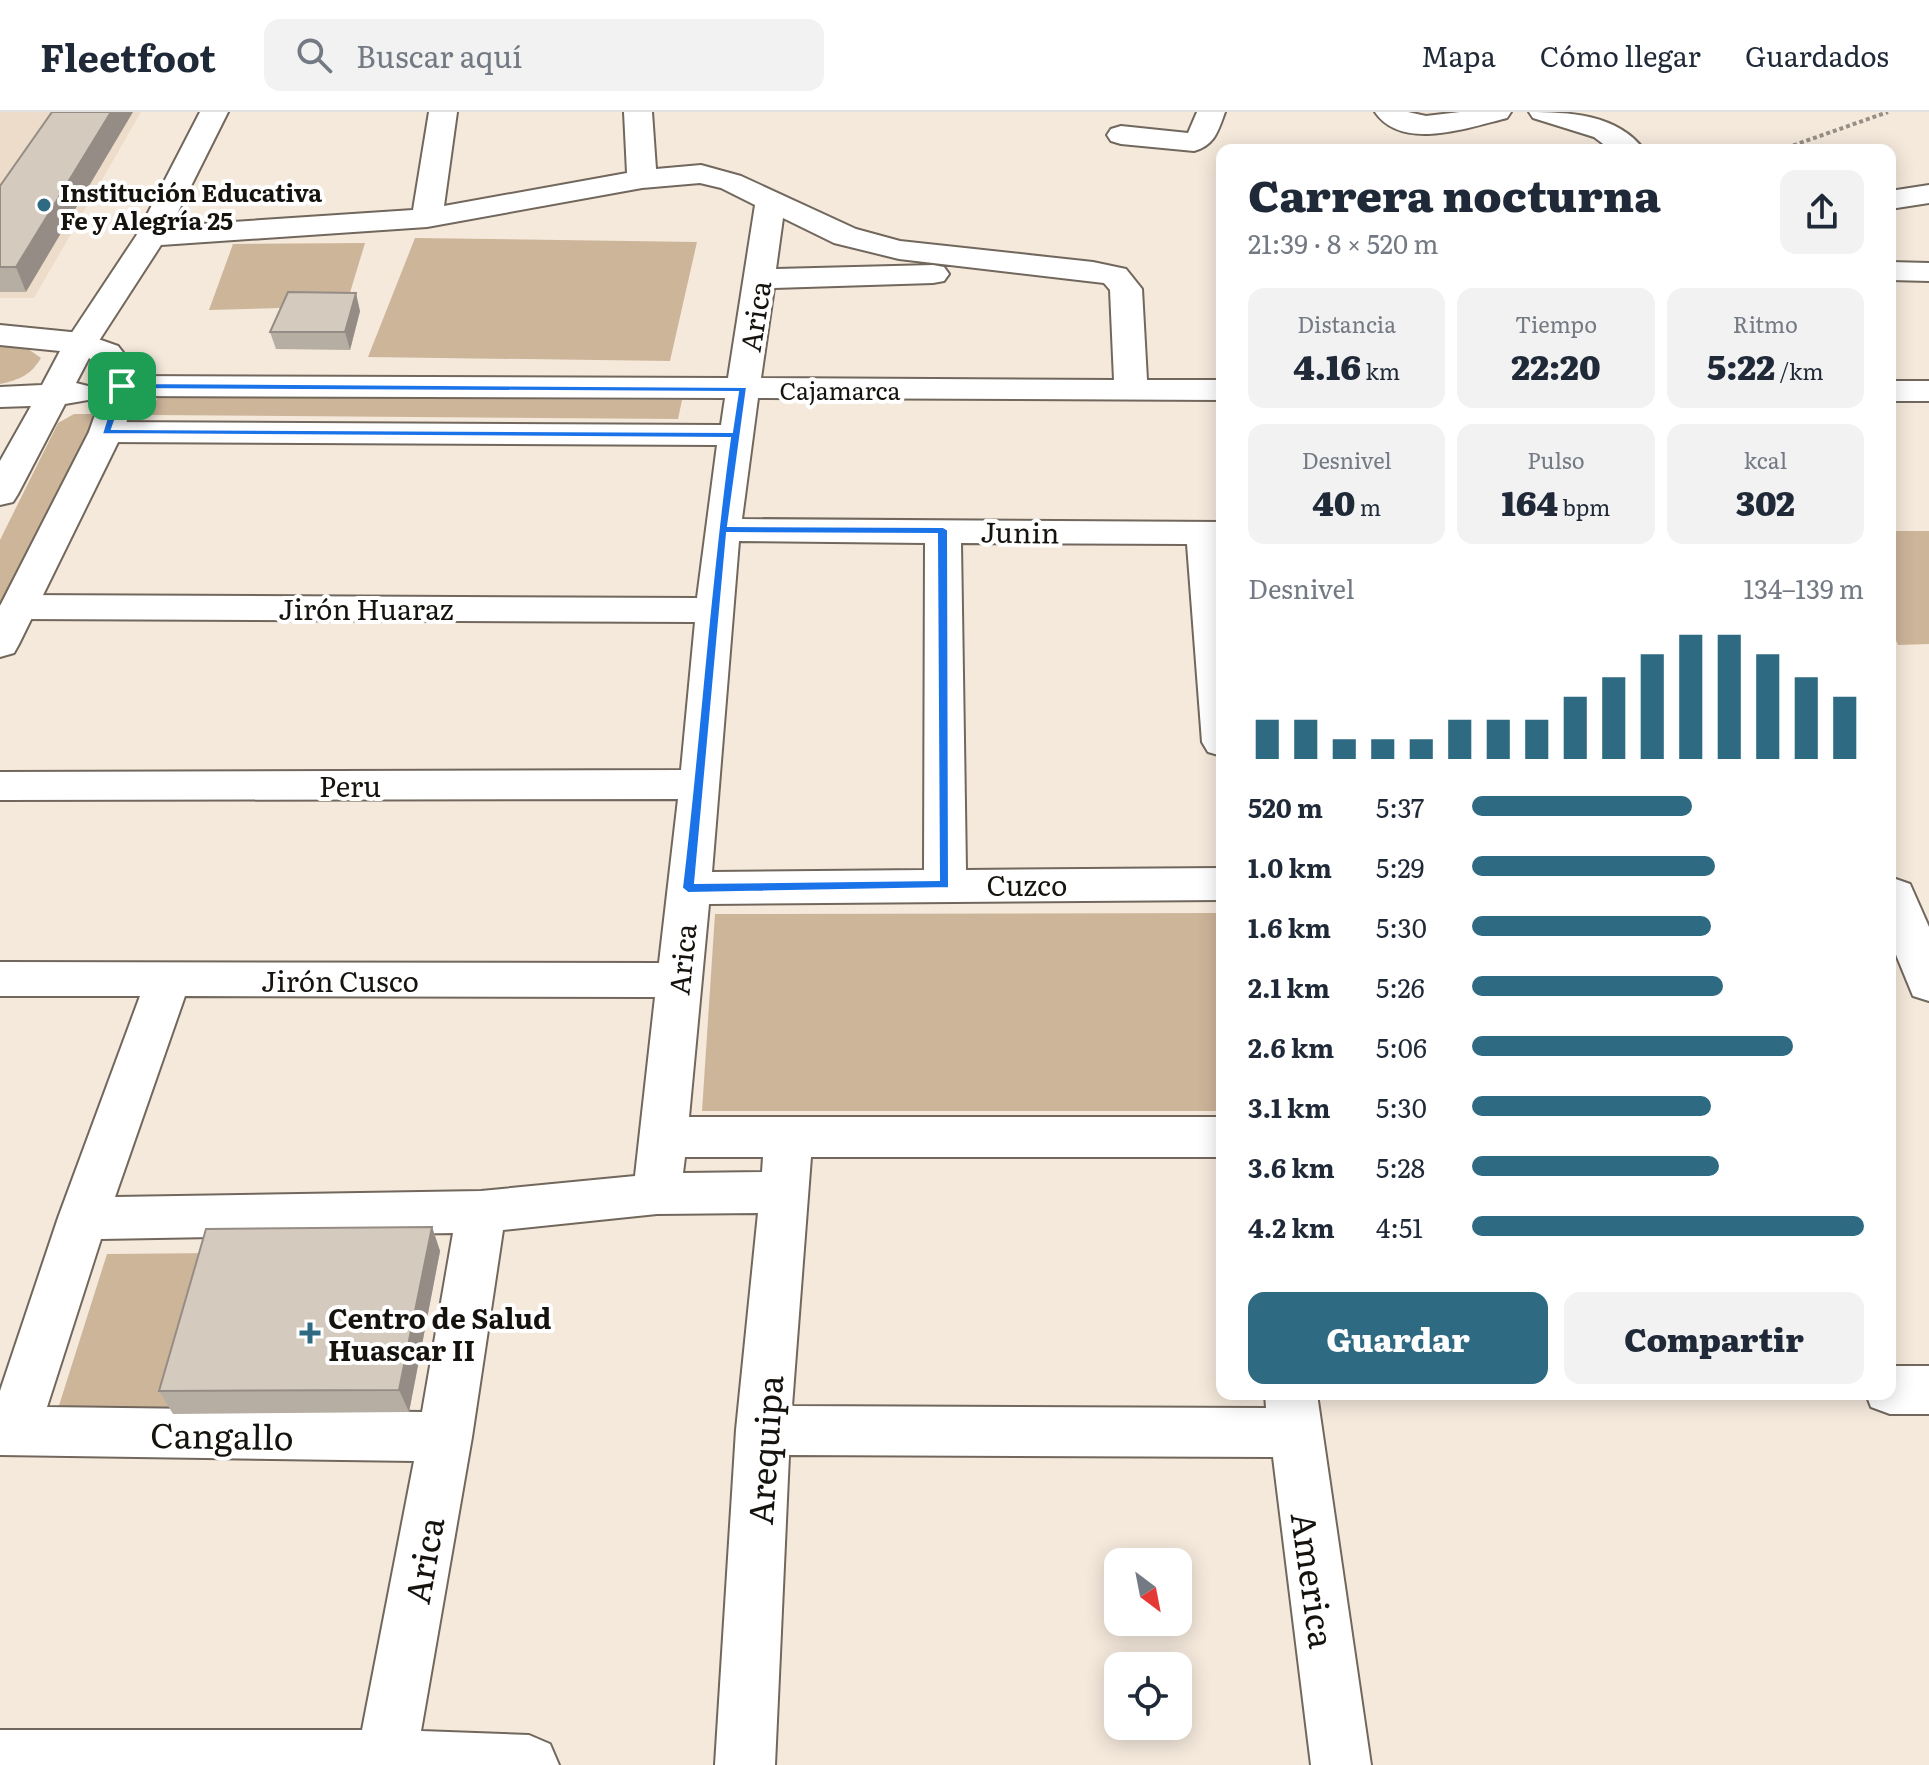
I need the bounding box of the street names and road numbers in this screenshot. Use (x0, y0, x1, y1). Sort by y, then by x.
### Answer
street label: Arica (728, 277, 780, 355)
street label: Cajamarca (780, 372, 900, 407)
street label: Junin (980, 509, 1060, 553)
street label: Jirón Huaraz (278, 587, 454, 629)
street label: Peru (319, 764, 381, 806)
street label: Cuzco (987, 863, 1067, 905)
street label: Arica (656, 921, 706, 997)
street label: Jirón Cusco (261, 959, 419, 1001)
street label: Arequipa (733, 1373, 793, 1527)
street label: Cangallo (150, 1408, 294, 1460)
street label: America (1281, 1509, 1349, 1652)
street label: Arica (390, 1512, 454, 1607)

